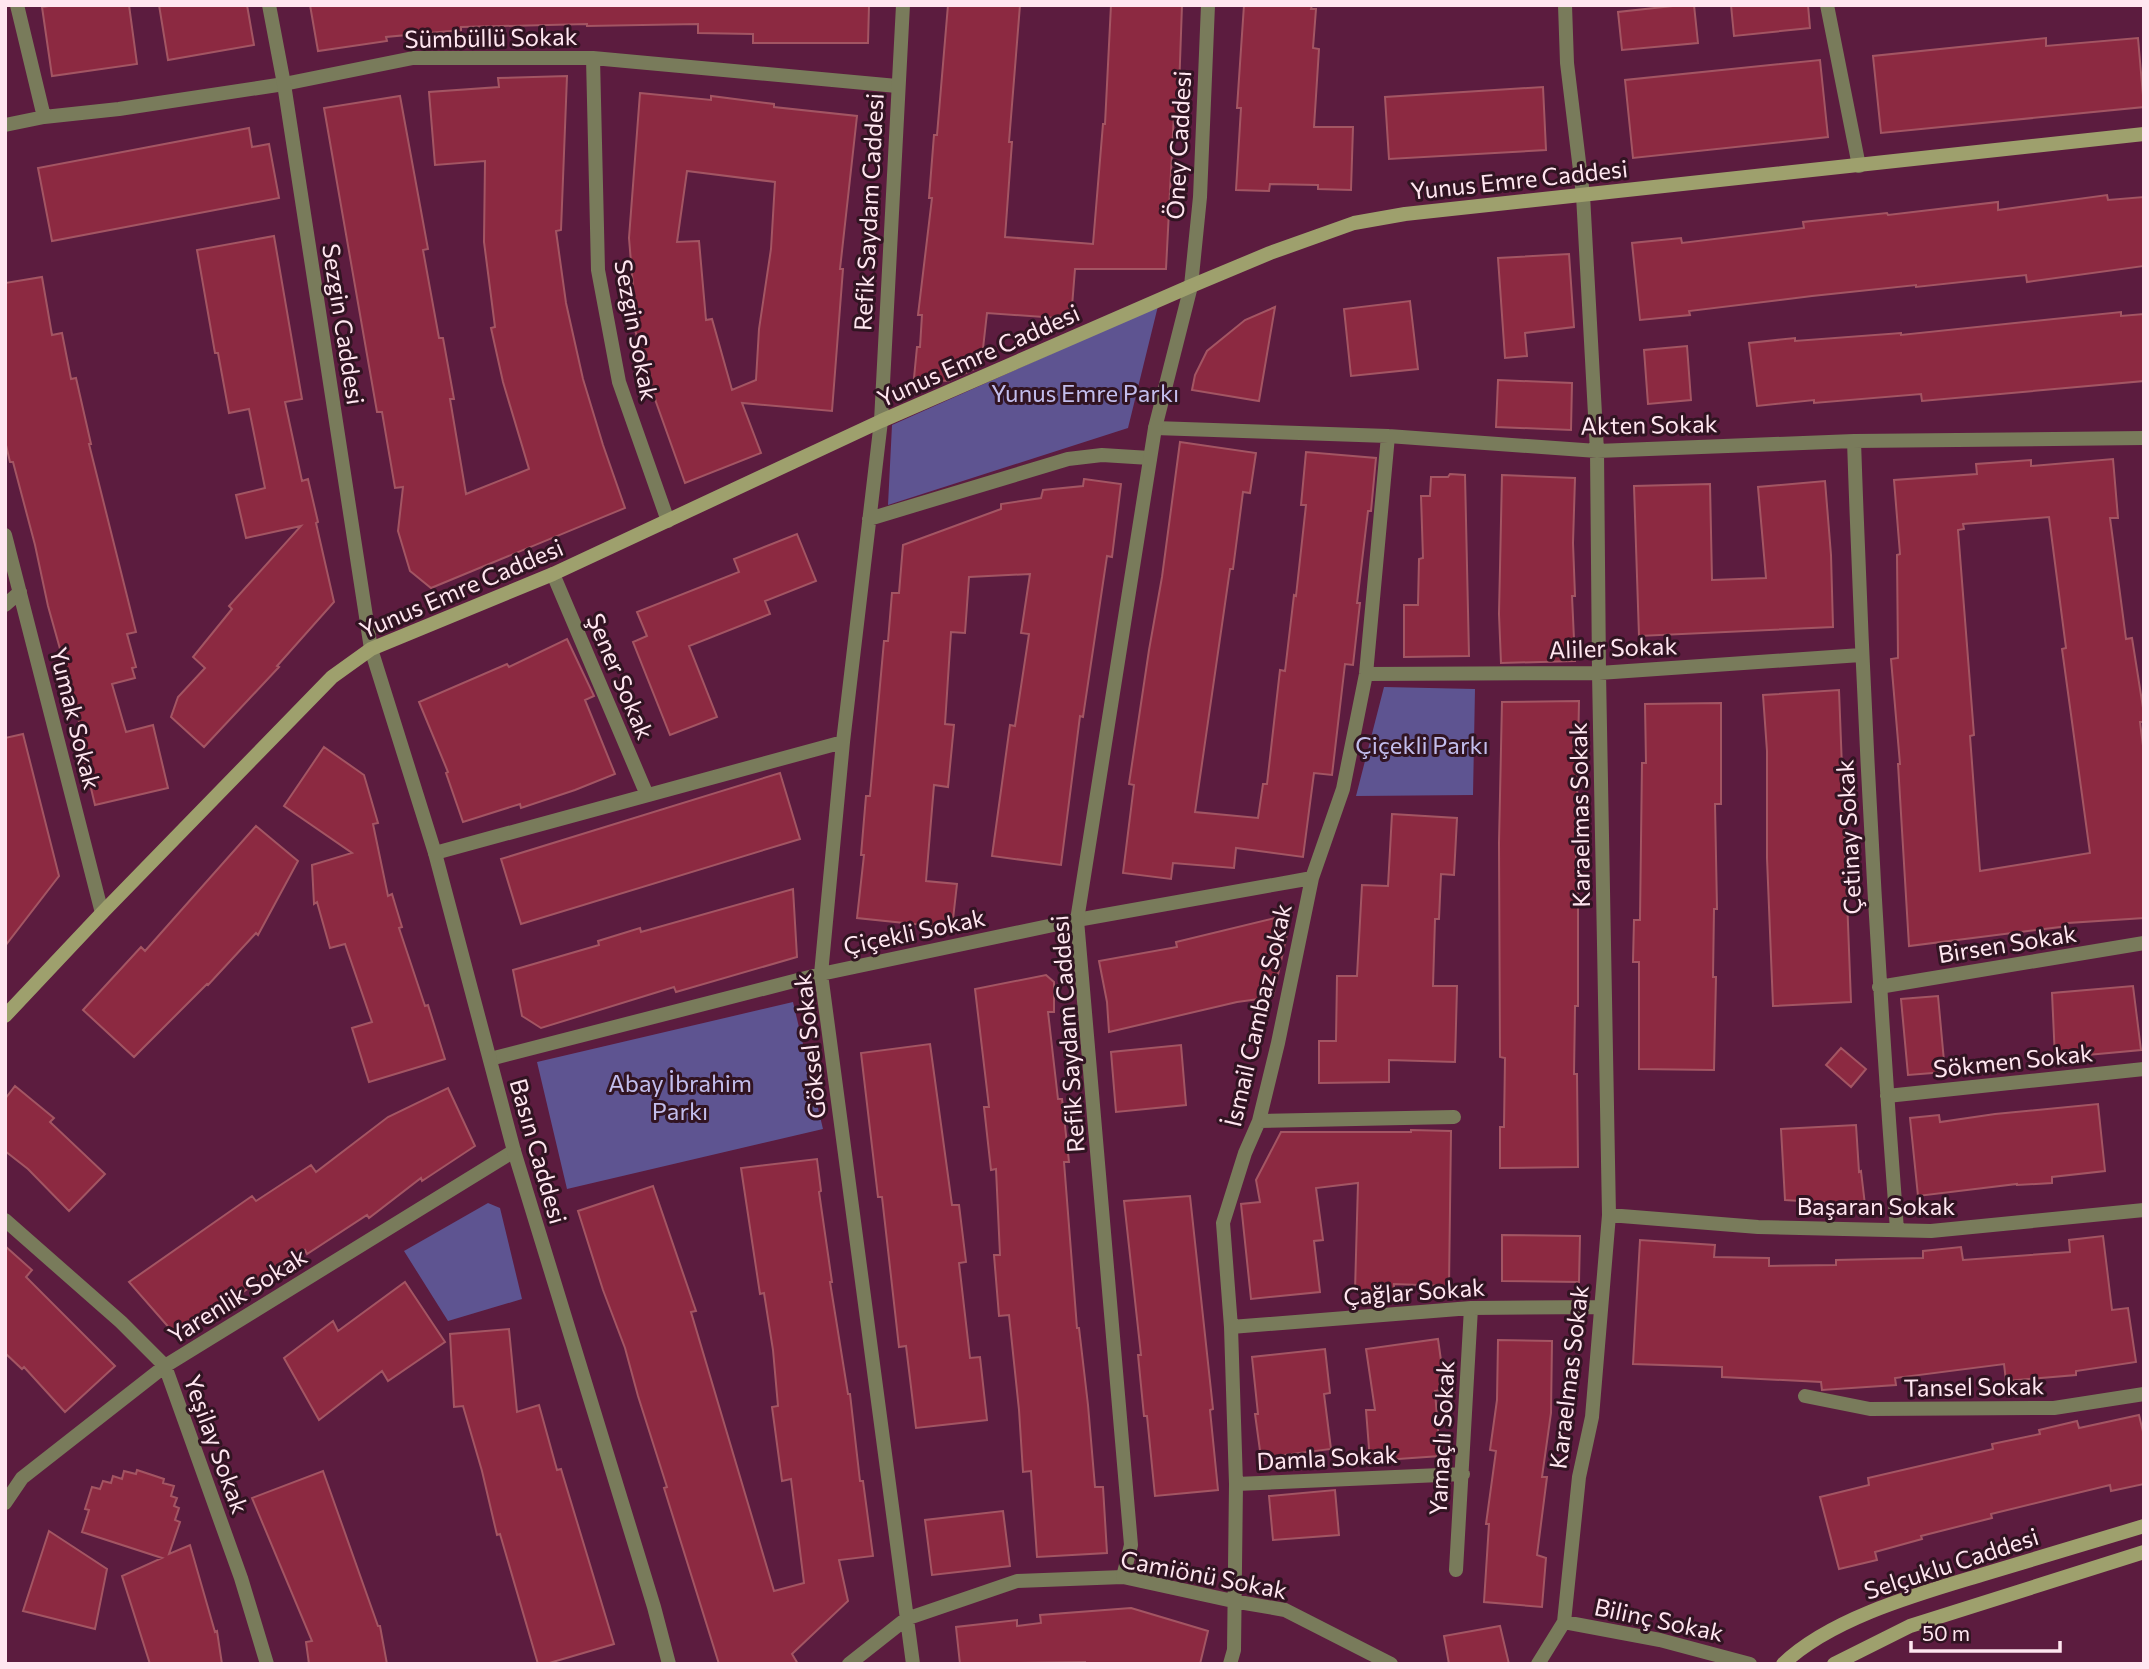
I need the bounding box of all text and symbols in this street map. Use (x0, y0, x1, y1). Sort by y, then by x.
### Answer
street label: Sümbüllü Sokak (404, 21, 578, 53)
street label: Öney Caddesi (1160, 70, 1196, 220)
street label: Refik Saydam Caddesi (847, 92, 889, 332)
street label: Yunus Emre Caddesi (1409, 153, 1629, 205)
street label: Sezgin Caddesi (317, 241, 371, 407)
street label: Sezgin Sokak (609, 257, 665, 403)
street label: Yunus Emre Caddesi (872, 297, 1084, 413)
park label: Yunus Emre Parkı (991, 378, 1179, 407)
street label: Akten Sokak (1580, 408, 1718, 440)
street label: Yunus Emre Caddesi (355, 532, 567, 644)
street label: Şener Sokak (581, 609, 661, 743)
street label: Aliler Sokak (1548, 630, 1678, 664)
street label: Yumak Sokak (44, 644, 108, 792)
street label: Karaelmas Sokak (1563, 722, 1595, 908)
park label: Çiçekli Parkı (1355, 730, 1489, 759)
street label: Çetinay Sokak (1829, 759, 1867, 915)
street label: İsmail Cambaz Sokak (1217, 901, 1297, 1129)
street label: Çiçekli Sokak (841, 902, 987, 960)
street label: Refik Saydam Caddesi (1044, 914, 1090, 1154)
street label: Birsen Sokak (1936, 918, 2078, 968)
street label: Göksel Sokak (787, 972, 831, 1120)
street label: Sökmen Sokak (1932, 1037, 2094, 1083)
park label: Abay İbrahim Parkı (608, 1068, 752, 1125)
street label: Basın Caddesi (504, 1075, 574, 1227)
street label: Başaran Sokak (1797, 1191, 1955, 1220)
street label: Yarenlik Sokak (162, 1241, 312, 1349)
street label: Çağlar Sokak (1342, 1272, 1486, 1310)
street label: Karaelmas Sokak (1542, 1283, 1594, 1471)
street label: Yamaçlı Sokak (1422, 1360, 1460, 1516)
street label: Tansel Sokak (1903, 1370, 2045, 1402)
street label: Yeşilay Sokak (178, 1371, 256, 1517)
street label: Damla Sokak (1256, 1439, 1398, 1475)
street label: Selçuklu Caddesi (1860, 1521, 2042, 1605)
street label: Camiönü Sokak (1118, 1544, 1290, 1604)
street label: Bilinç Sokak (1592, 1591, 1726, 1647)
scale bar (1911, 1610, 2060, 1654)
text: 50 m (1922, 1620, 1970, 1645)

